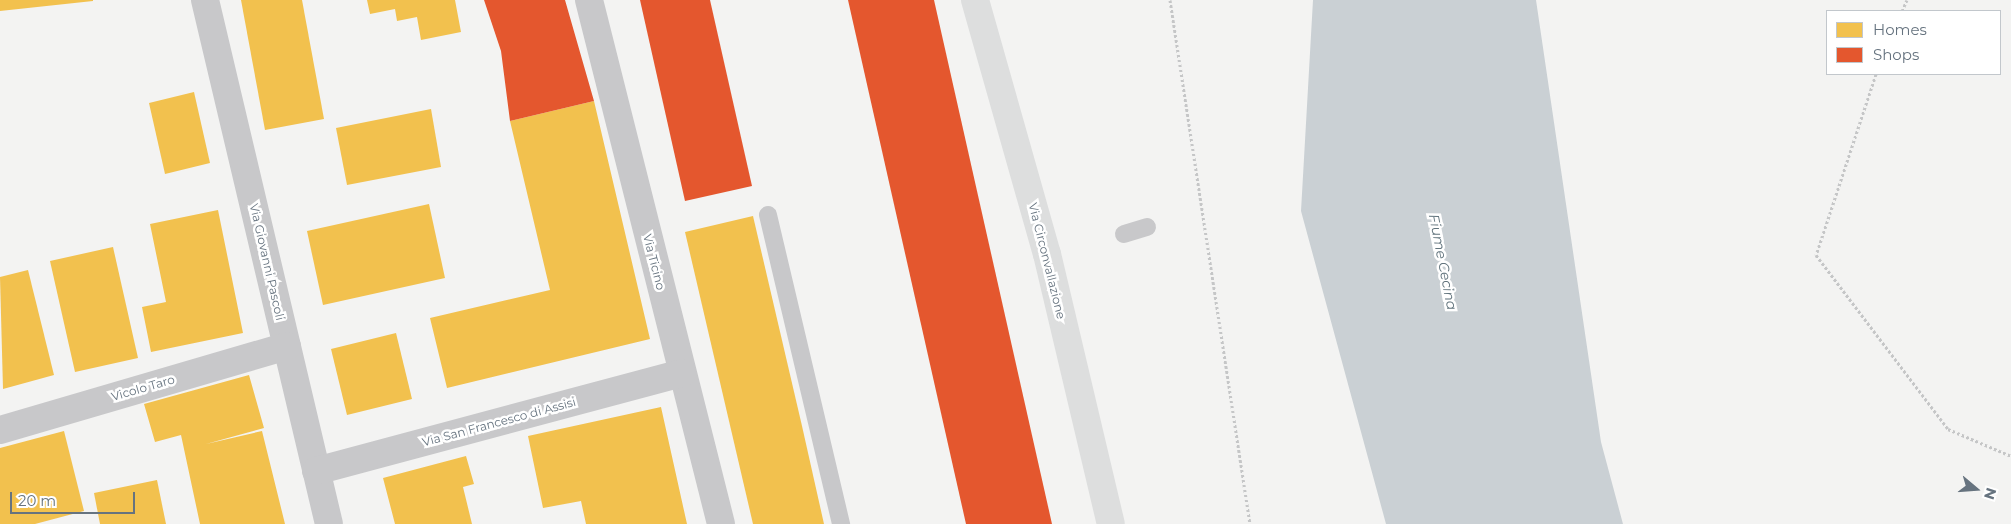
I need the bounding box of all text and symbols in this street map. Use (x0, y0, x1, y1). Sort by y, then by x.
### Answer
legend (1826, 10, 2001, 75)
text: Homes (1873, 20, 1927, 39)
text: Shops (1873, 45, 1919, 64)
street label: Via Circonvallazione (1026, 201, 1068, 321)
street label: Via Giovanni Pascoli (247, 202, 287, 322)
water label: Fiume Cecina (1425, 212, 1461, 312)
street label: Via Ticino (640, 232, 668, 292)
street label: Vicolo Taro (110, 372, 176, 404)
street label: Via San Francesco di Assisi (421, 395, 577, 449)
north arrow (1951, 464, 2001, 514)
scale bar (12, 482, 138, 514)
text: N (1980, 485, 2001, 502)
text: 20 m (18, 491, 56, 510)

